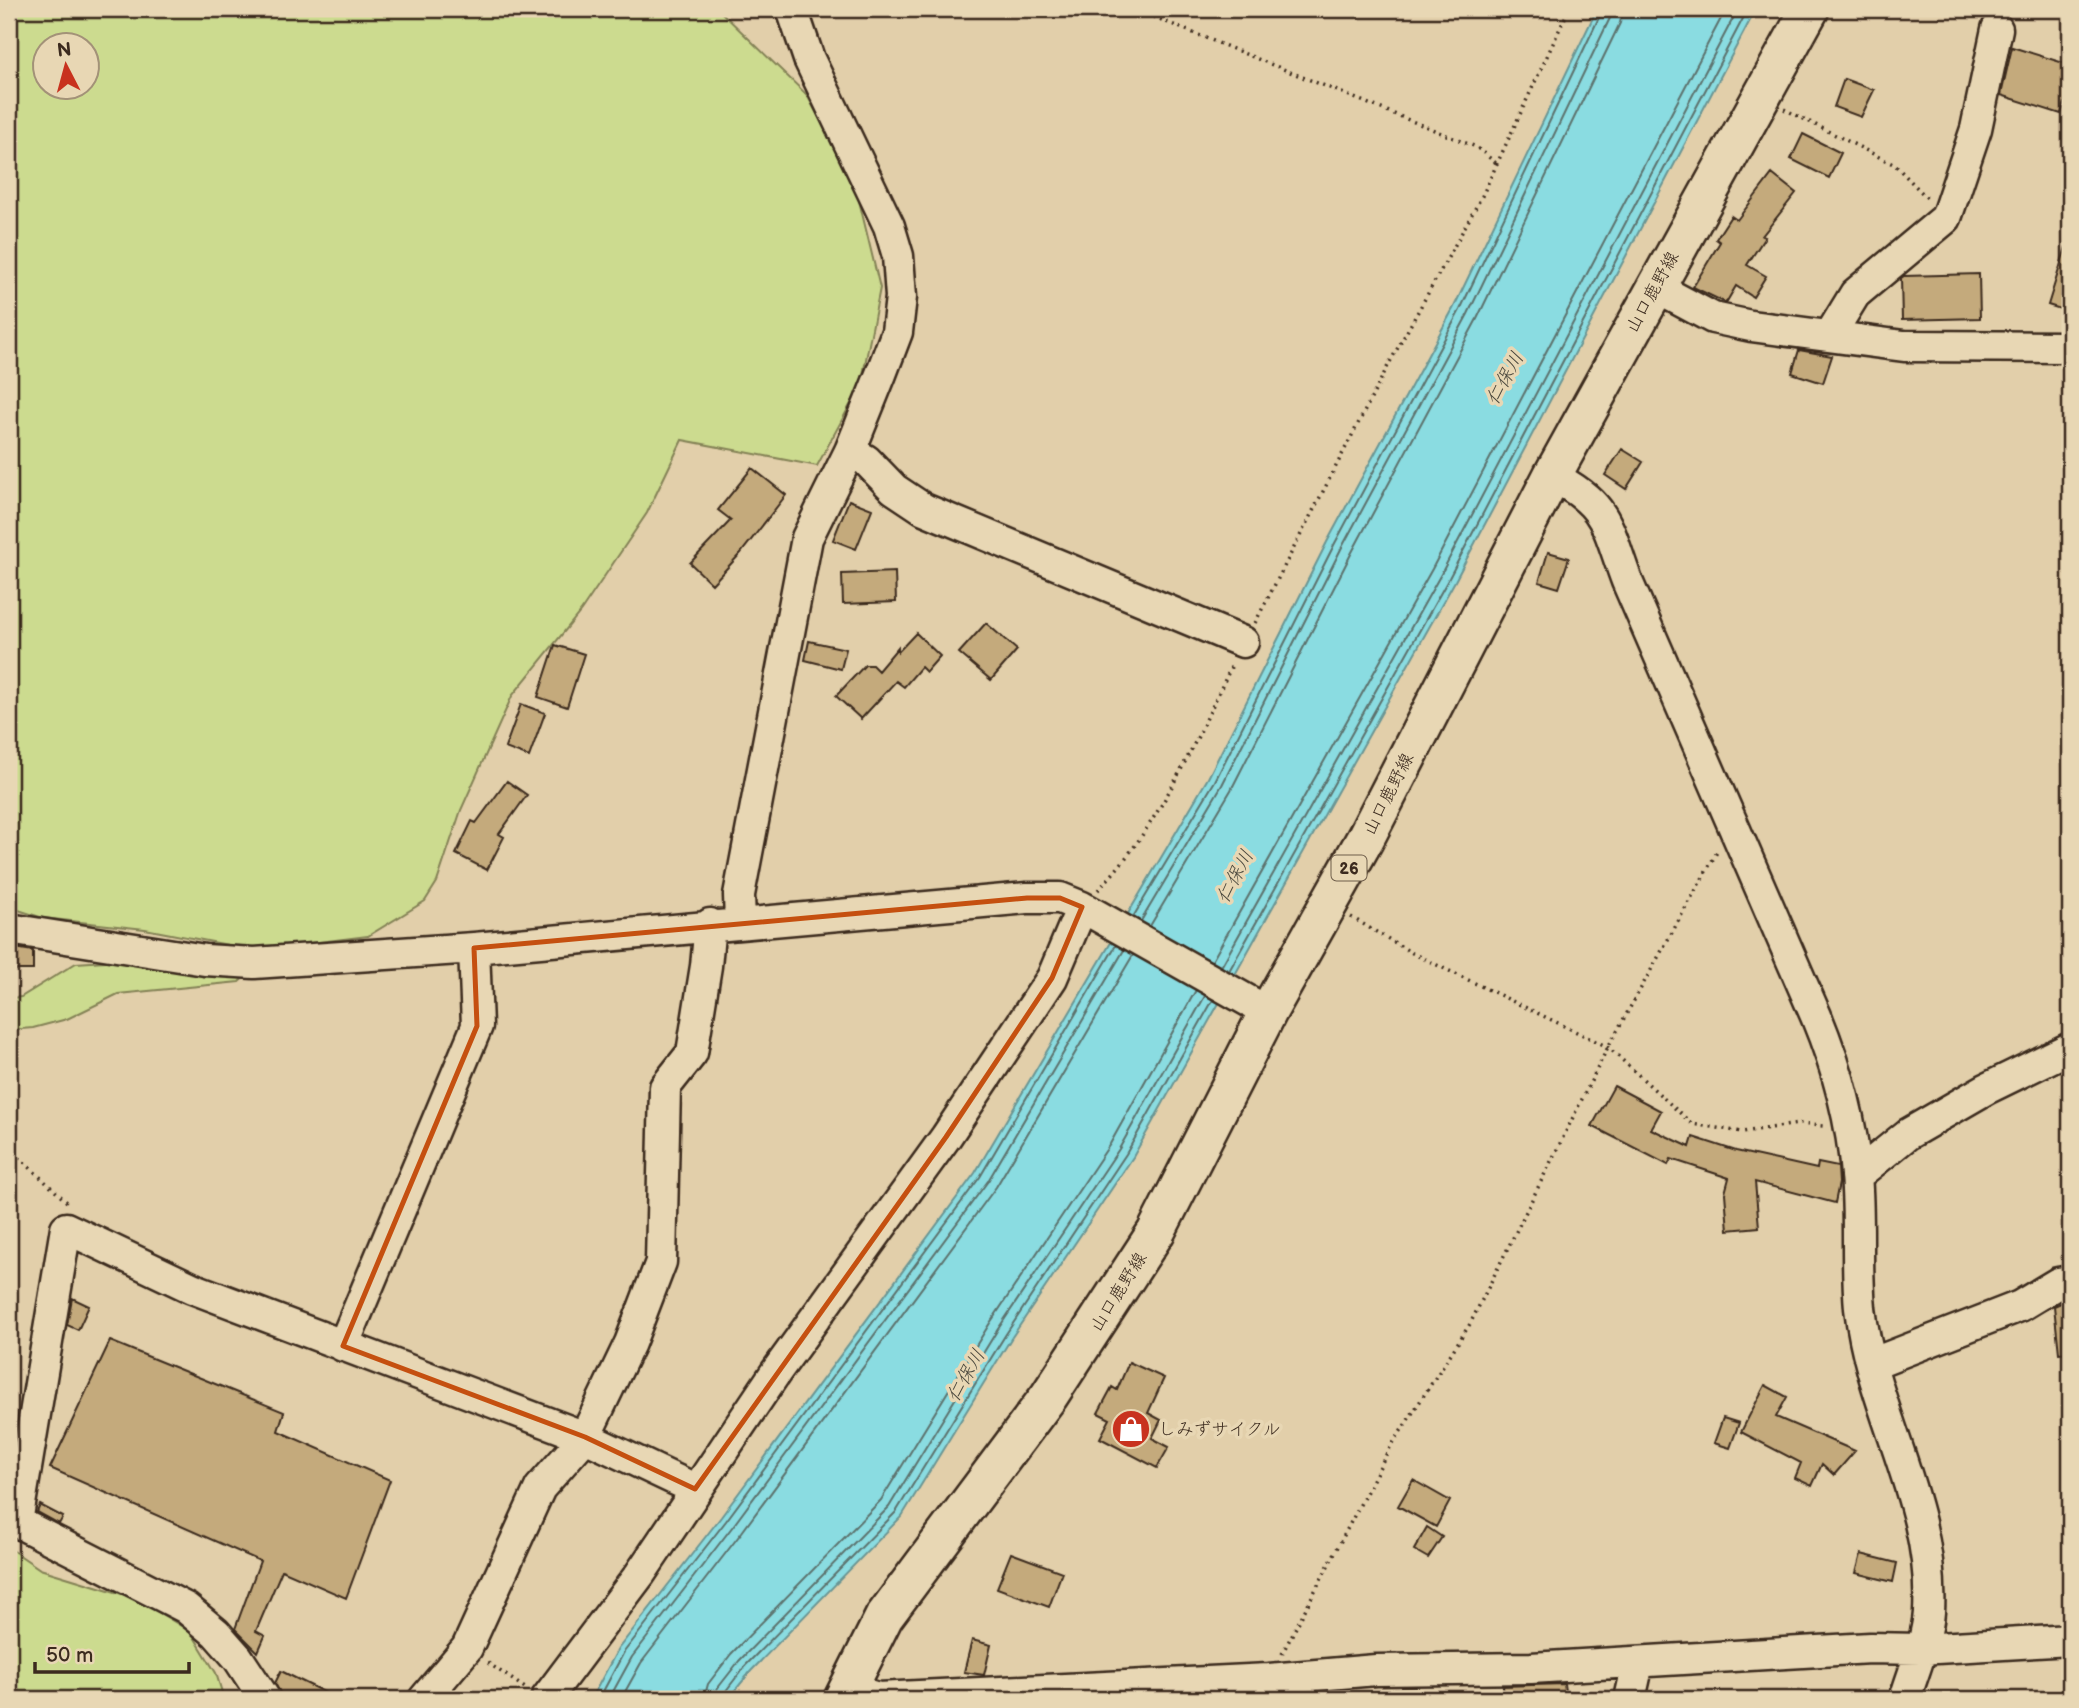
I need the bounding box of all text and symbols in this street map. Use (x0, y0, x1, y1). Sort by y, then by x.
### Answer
north arrow (32, 32, 102, 102)
text: N (56, 38, 73, 63)
street label: 山口鹿野線 (1621, 248, 1683, 337)
water label: 仁保川 (1481, 348, 1529, 409)
street label: 山口鹿野線 (1359, 749, 1418, 839)
water label: 仁保川 (1212, 846, 1259, 907)
road number: 26 (1332, 856, 1366, 880)
street label: 山口鹿野線 (1086, 1249, 1151, 1336)
water label: 仁保川 (942, 1345, 991, 1406)
shop icon: しみずサイクル (1110, 1408, 1152, 1450)
place label: しみずサイクル (1158, 1419, 1280, 1440)
scale bar (35, 1631, 189, 1675)
text: 50 m (46, 1643, 93, 1668)

